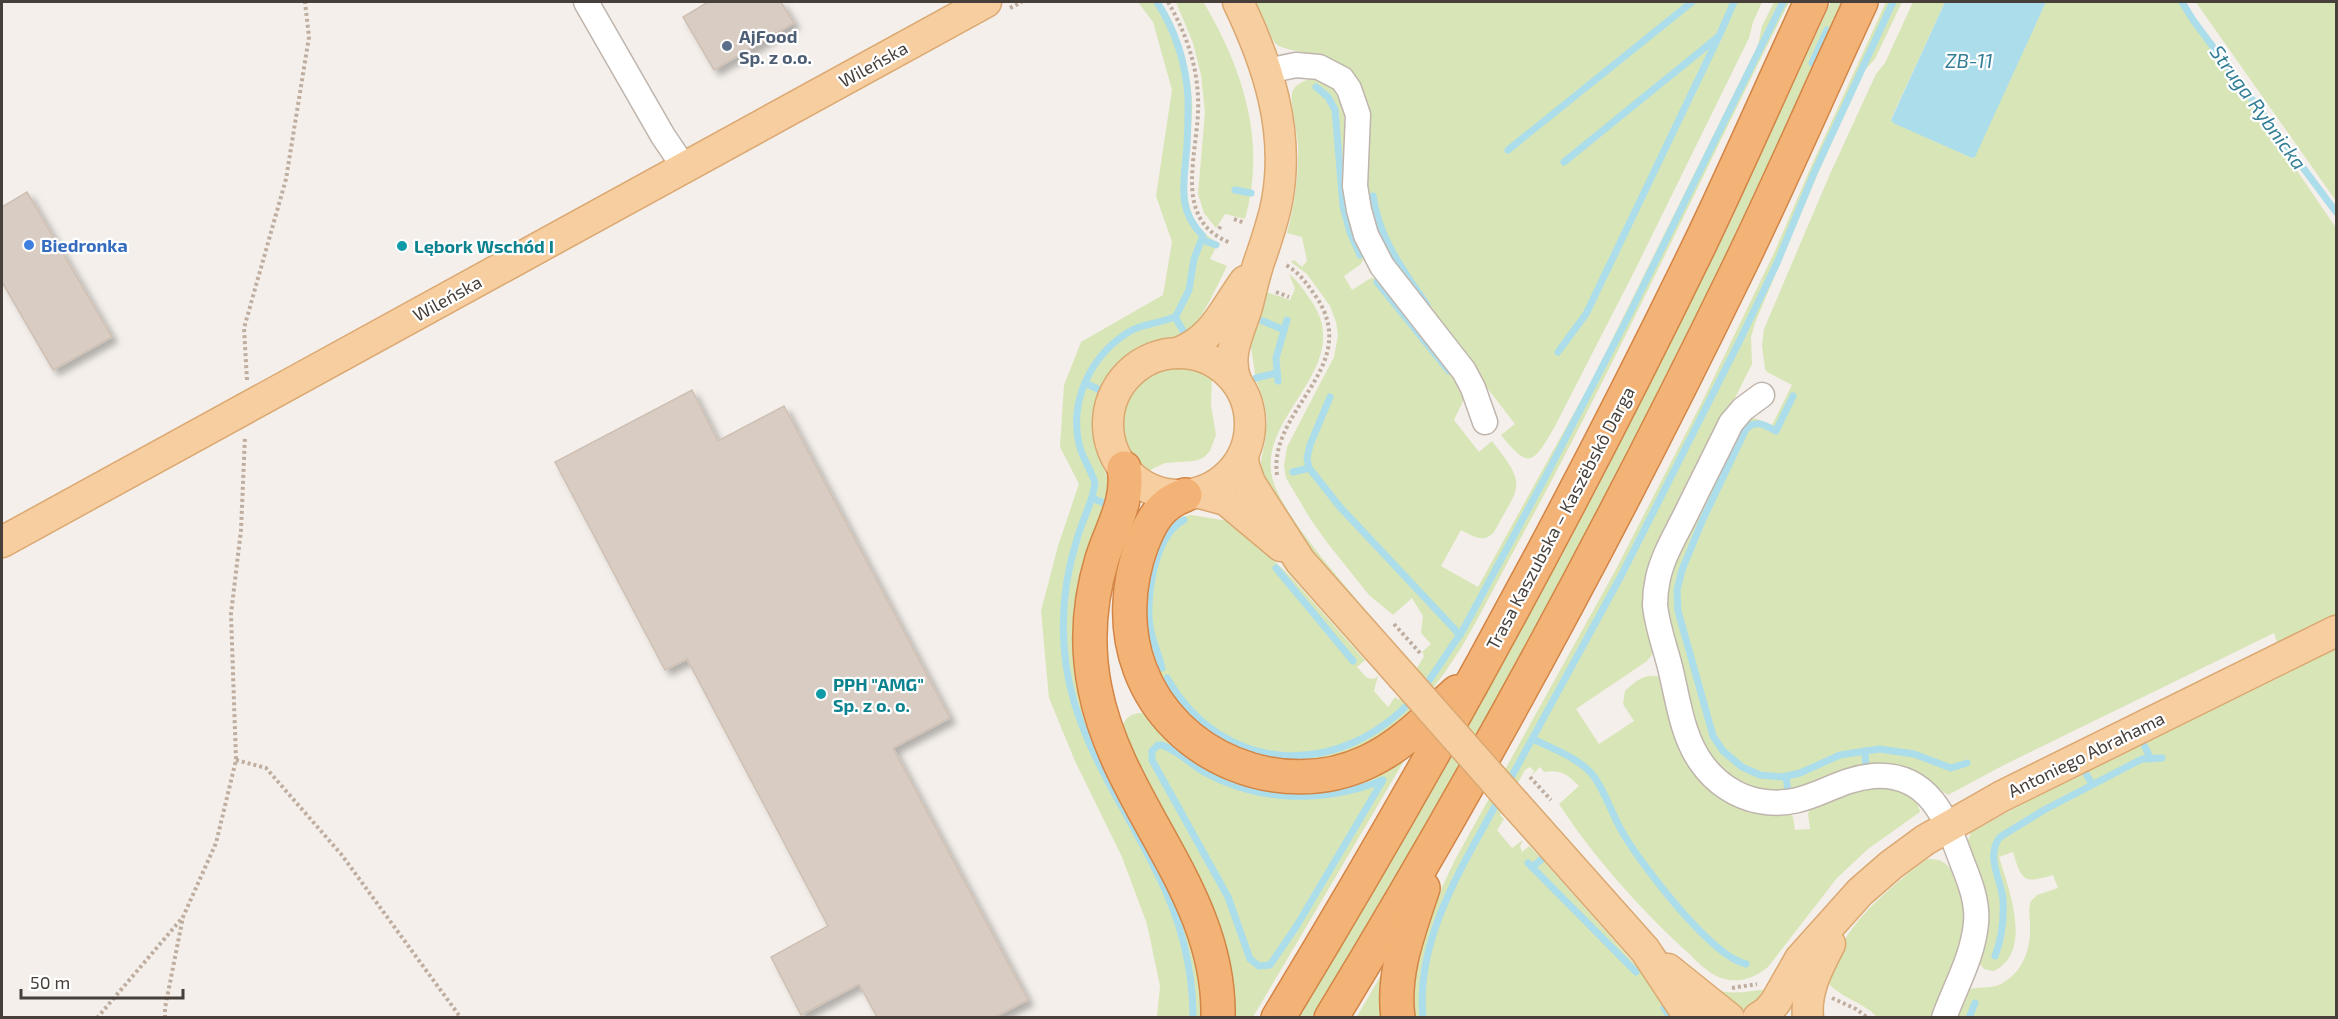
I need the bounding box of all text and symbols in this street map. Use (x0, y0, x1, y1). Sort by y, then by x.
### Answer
place label: AjFood Sp. z o.o. (739, 25, 812, 68)
street label: Wileńska (835, 36, 911, 92)
marker: AjFood Sp. z o.o. (720, 39, 734, 53)
water label: Struga Rybnicka (2205, 40, 2312, 174)
water label: ZB-11 (1945, 48, 1993, 72)
place label: Biedronka (41, 234, 128, 256)
place label: Lębork Wschód I (414, 235, 554, 257)
marker: Biedronka (22, 238, 36, 252)
marker: Lębork Wschód I (395, 239, 409, 253)
street label: Wileńska (409, 270, 485, 326)
street label: Trasa Kaszubska – Kaszëbskô Darga (1481, 383, 1639, 653)
place label: PPH "AMG" Sp. z o. o. (833, 673, 924, 716)
marker: PPH "AMG" Sp. z o. o. (814, 687, 828, 701)
street label: Antoniego Abrahama (2004, 706, 2168, 802)
scale bar (21, 962, 183, 1000)
text: 50 m (30, 971, 70, 993)

